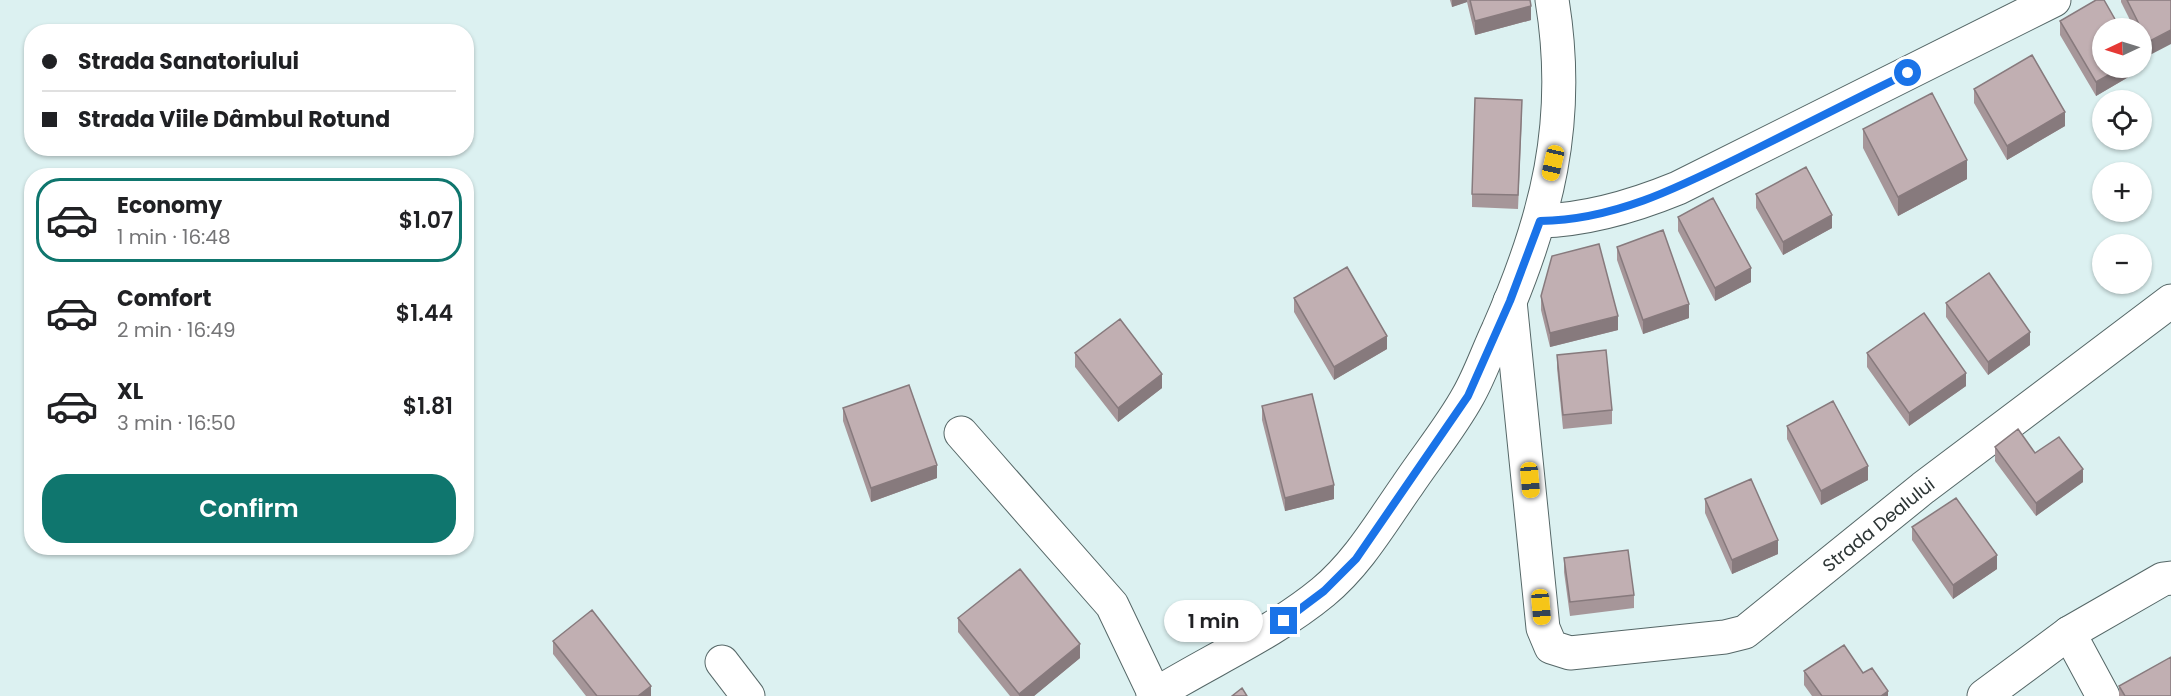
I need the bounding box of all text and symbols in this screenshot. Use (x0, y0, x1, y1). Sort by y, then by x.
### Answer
north arrow (2092, 18, 2152, 78)
map controls (2092, 18, 2152, 294)
text: Strada Sanatoriului (78, 46, 299, 77)
route start (1894, 59, 1921, 86)
button: locate (2092, 90, 2152, 150)
text: Strada Viile Dâmbul Rotund (78, 104, 390, 135)
car (1540, 143, 1566, 183)
button: + (2092, 162, 2152, 222)
text: Economy (117, 190, 222, 221)
icon: car (45, 193, 99, 247)
text: $1.07 (399, 205, 453, 236)
text: 1 min · 16:48 (117, 223, 231, 251)
button: − (2092, 234, 2152, 294)
text: Comfort (117, 283, 211, 314)
icon: car (45, 286, 99, 340)
text: $1.44 (396, 298, 453, 329)
text: 2 min · 16:49 (117, 316, 236, 344)
text: XL (117, 376, 143, 407)
icon: car (45, 379, 99, 433)
text: $1.81 (403, 391, 453, 422)
text: 3 min · 16:50 (117, 409, 236, 437)
car (1519, 461, 1541, 499)
street label: Strada Dealului (1817, 471, 1939, 577)
button: Confirm (42, 474, 456, 543)
car (1530, 588, 1552, 626)
callout: 1 min (1164, 600, 1263, 642)
text: 1 min (1188, 607, 1239, 635)
route end (1270, 607, 1297, 634)

